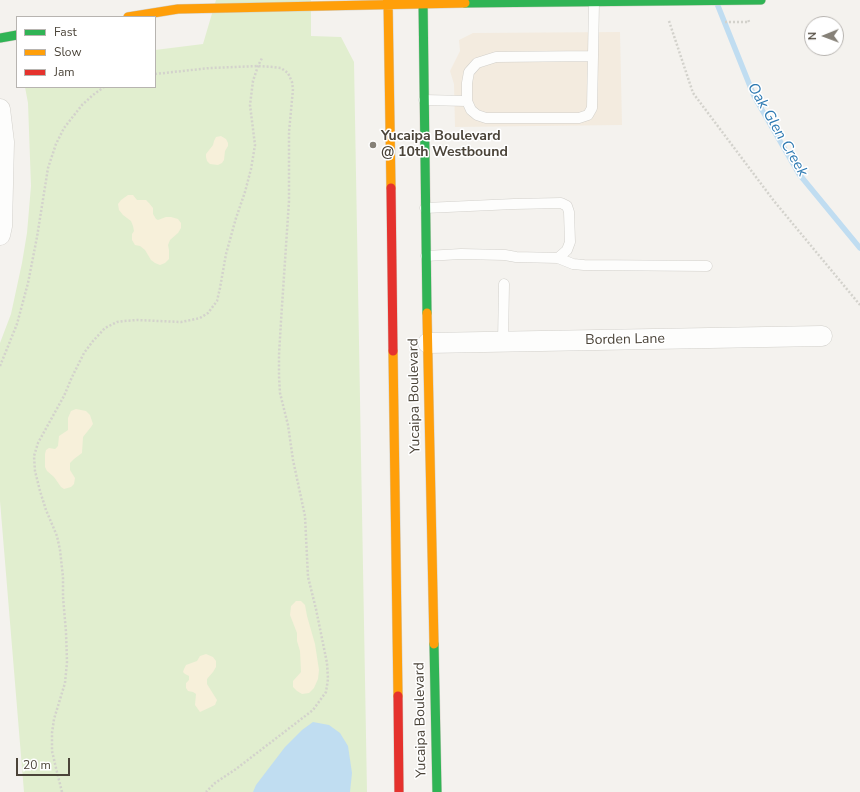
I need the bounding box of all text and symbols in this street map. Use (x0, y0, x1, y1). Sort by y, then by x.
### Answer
legend (16, 16, 156, 88)
north arrow (804, 16, 844, 56)
text: Fast (54, 24, 77, 40)
text: N (805, 32, 820, 40)
text: Slow (54, 44, 82, 60)
text: Jam (54, 64, 75, 80)
water label: Oak Glen Creek (743, 80, 811, 180)
place label: Yucaipa Boulevard @ 10th Westbound (381, 129, 508, 162)
marker: Yucaipa Boulevard @ 10th Westbound (368, 140, 378, 150)
street label: Borden Lane (585, 331, 665, 349)
street label: Yucaipa Boulevard (406, 338, 424, 454)
street label: Yucaipa Boulevard (412, 662, 430, 778)
scale bar (18, 750, 72, 776)
text: 20 m (23, 757, 51, 773)

